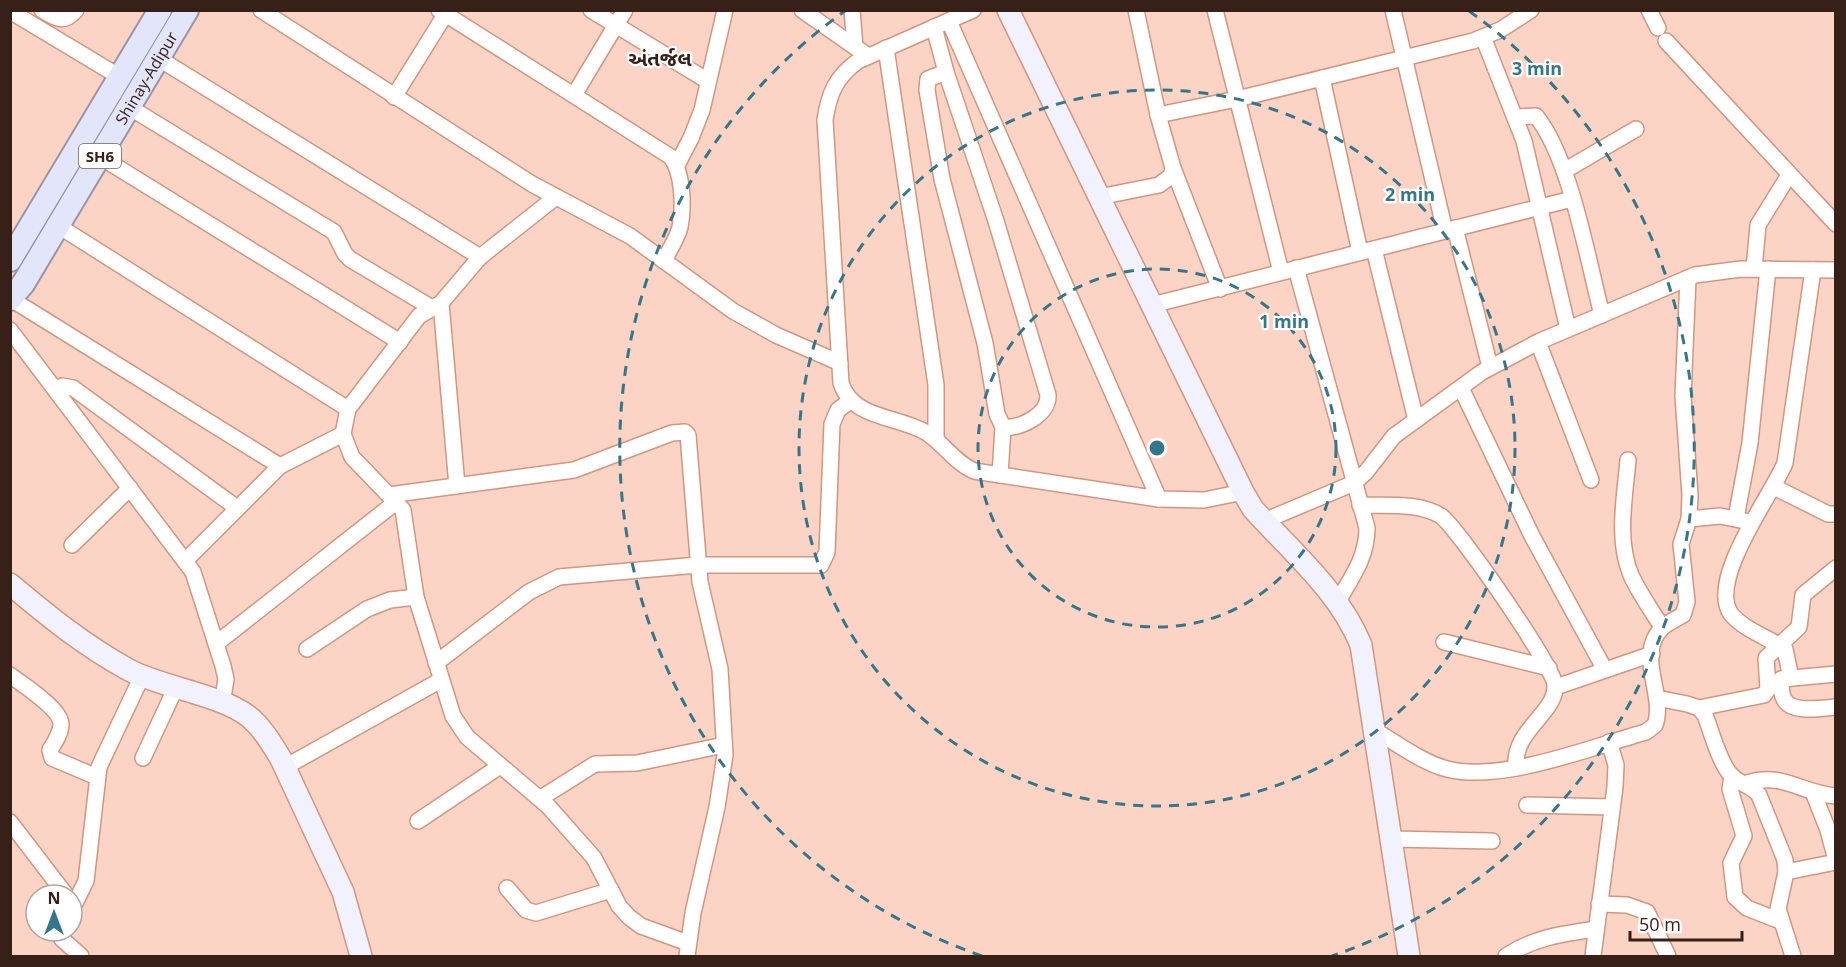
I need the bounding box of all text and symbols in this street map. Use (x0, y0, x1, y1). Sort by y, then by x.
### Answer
street label: Shinay-Adipur (110, 27, 183, 128)
district label: અંતર્જલ (628, 45, 692, 72)
text: 3 min (1512, 56, 1562, 80)
road number: SH6 (79, 144, 121, 168)
text: 2 min (1385, 182, 1435, 206)
text: 1 min (1259, 309, 1309, 333)
centre of rings (1147, 438, 1167, 458)
north arrow (24, 883, 84, 943)
text: N (47, 887, 61, 909)
scale bar (1630, 904, 1742, 942)
text: 50 m (1639, 912, 1681, 936)

